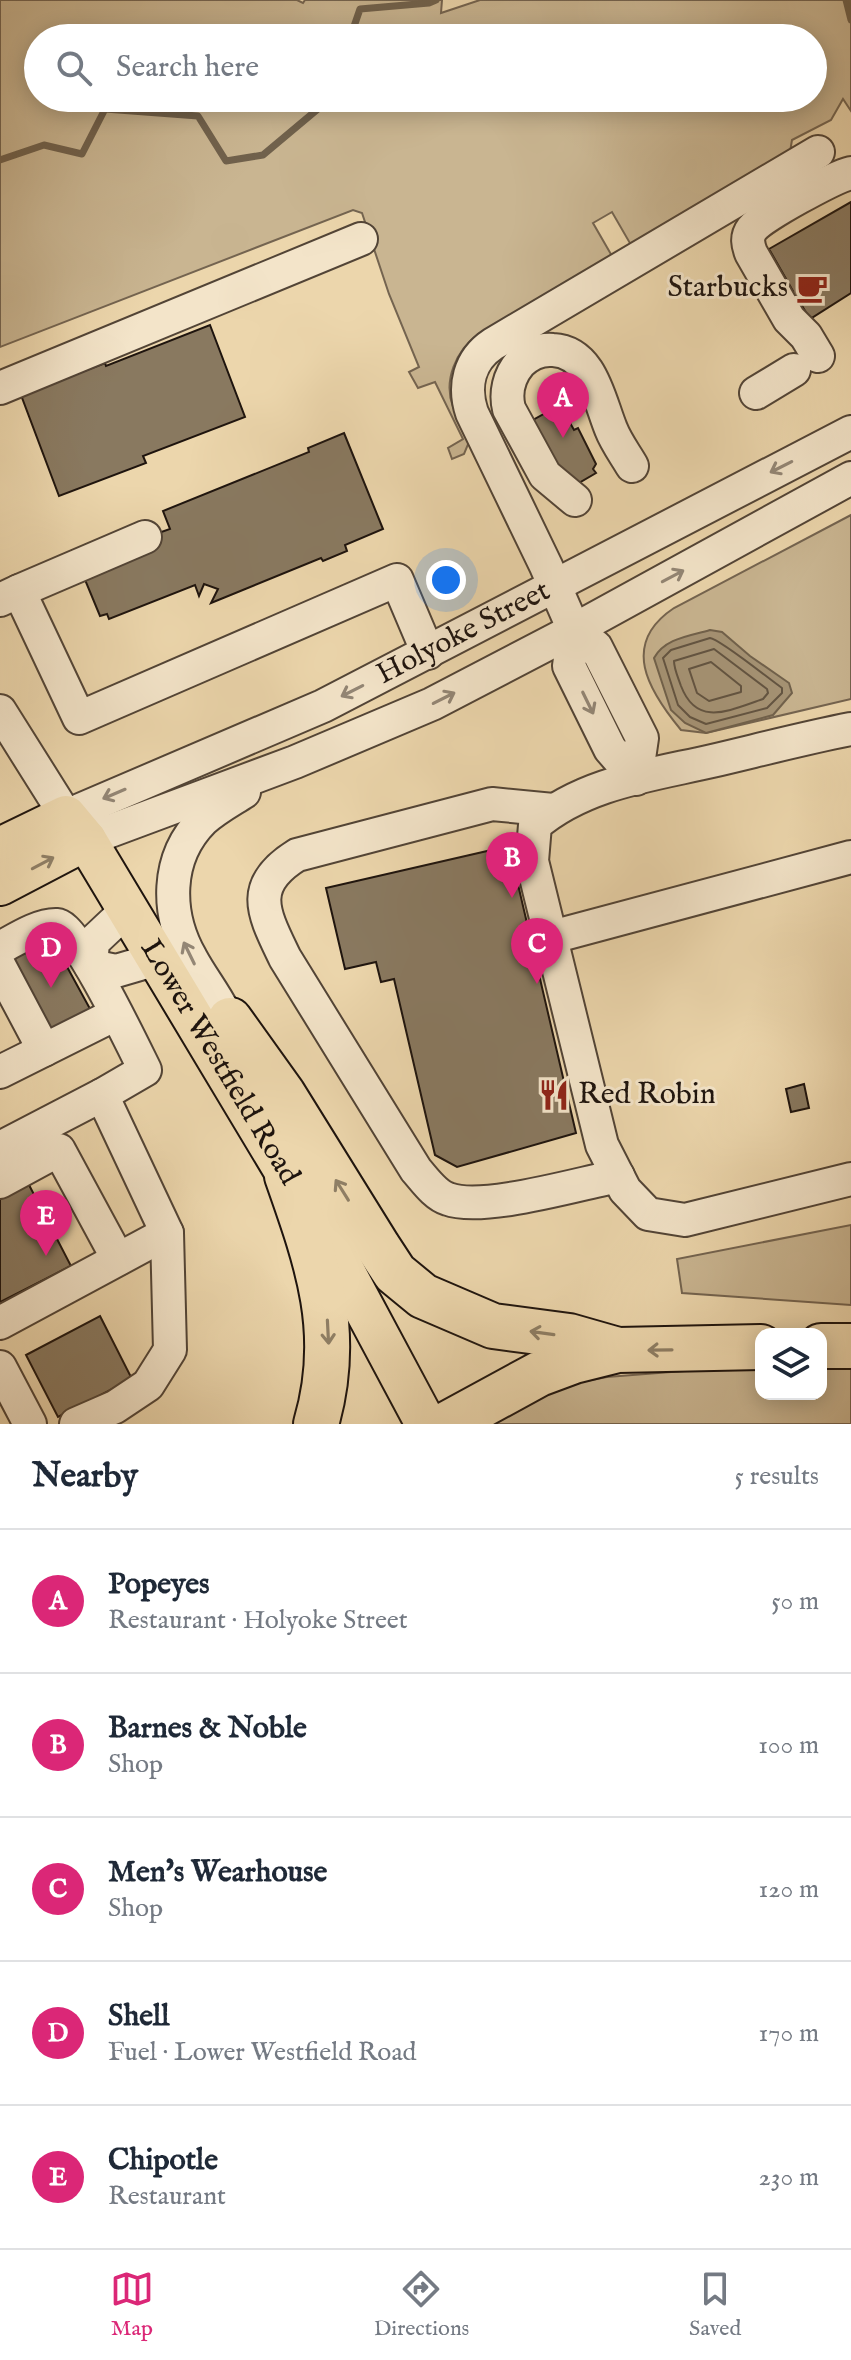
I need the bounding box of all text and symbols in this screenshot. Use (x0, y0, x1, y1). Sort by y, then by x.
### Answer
search box (24, 24, 827, 112)
icon: search (52, 46, 96, 90)
text: Search here (116, 49, 259, 87)
place label: Starbucks (667, 269, 788, 307)
cafe icon: Starbucks (795, 271, 829, 305)
pin: A (537, 372, 589, 438)
one-way arrow (770, 460, 794, 476)
your location (426, 560, 466, 600)
one-way arrow (661, 567, 685, 583)
street label: Holyoke Street (370, 572, 557, 694)
one-way arrow (341, 684, 365, 700)
one-way arrow (431, 689, 455, 705)
one-way arrow (580, 691, 596, 715)
one-way arrow (102, 788, 127, 803)
pin: B (486, 832, 538, 898)
one-way arrow (31, 854, 54, 870)
pin: C (511, 918, 563, 984)
pin: D (25, 922, 77, 988)
street label: Lower Westfield Road (131, 933, 308, 1193)
one-way arrow (181, 942, 196, 966)
place label: Red Robin (578, 1076, 716, 1114)
restaurant icon: Red Robin (537, 1078, 571, 1112)
one-way arrow (334, 1179, 350, 1202)
pin: E (20, 1190, 72, 1256)
one-way arrow (321, 1318, 336, 1345)
one-way arrow (530, 1325, 555, 1340)
map controls (755, 1328, 827, 1400)
button: layers (755, 1328, 827, 1400)
one-way arrow (647, 1342, 674, 1357)
text: Nearby (32, 1455, 138, 1498)
text: 5 results (735, 1460, 819, 1493)
text: Popeyes (108, 1566, 210, 1604)
text: A (49, 1585, 67, 1618)
text: 50 m (771, 1585, 819, 1618)
text: Restaurant · Holyoke Street (108, 1604, 408, 1637)
text: Barnes & Noble (108, 1710, 307, 1748)
text: B (49, 1729, 67, 1762)
text: 100 m (758, 1729, 819, 1762)
text: Shop (108, 1748, 163, 1781)
text: Men's Wearhouse (108, 1854, 327, 1892)
text: C (49, 1873, 67, 1906)
text: 120 m (759, 1873, 819, 1906)
text: Shop (108, 1892, 163, 1925)
text: Shell (108, 1998, 169, 2036)
text: D (48, 2017, 68, 2050)
text: 170 m (759, 2017, 819, 2050)
text: Fuel · Lower Westfield Road (108, 2036, 416, 2069)
text: Chipotle (108, 2142, 218, 2180)
text: E (49, 2161, 67, 2194)
text: 230 m (759, 2161, 819, 2194)
text: Restaurant (108, 2180, 226, 2213)
tab: Map (110, 2267, 154, 2343)
tab: Directions (374, 2267, 469, 2343)
tab: Saved (689, 2267, 741, 2343)

